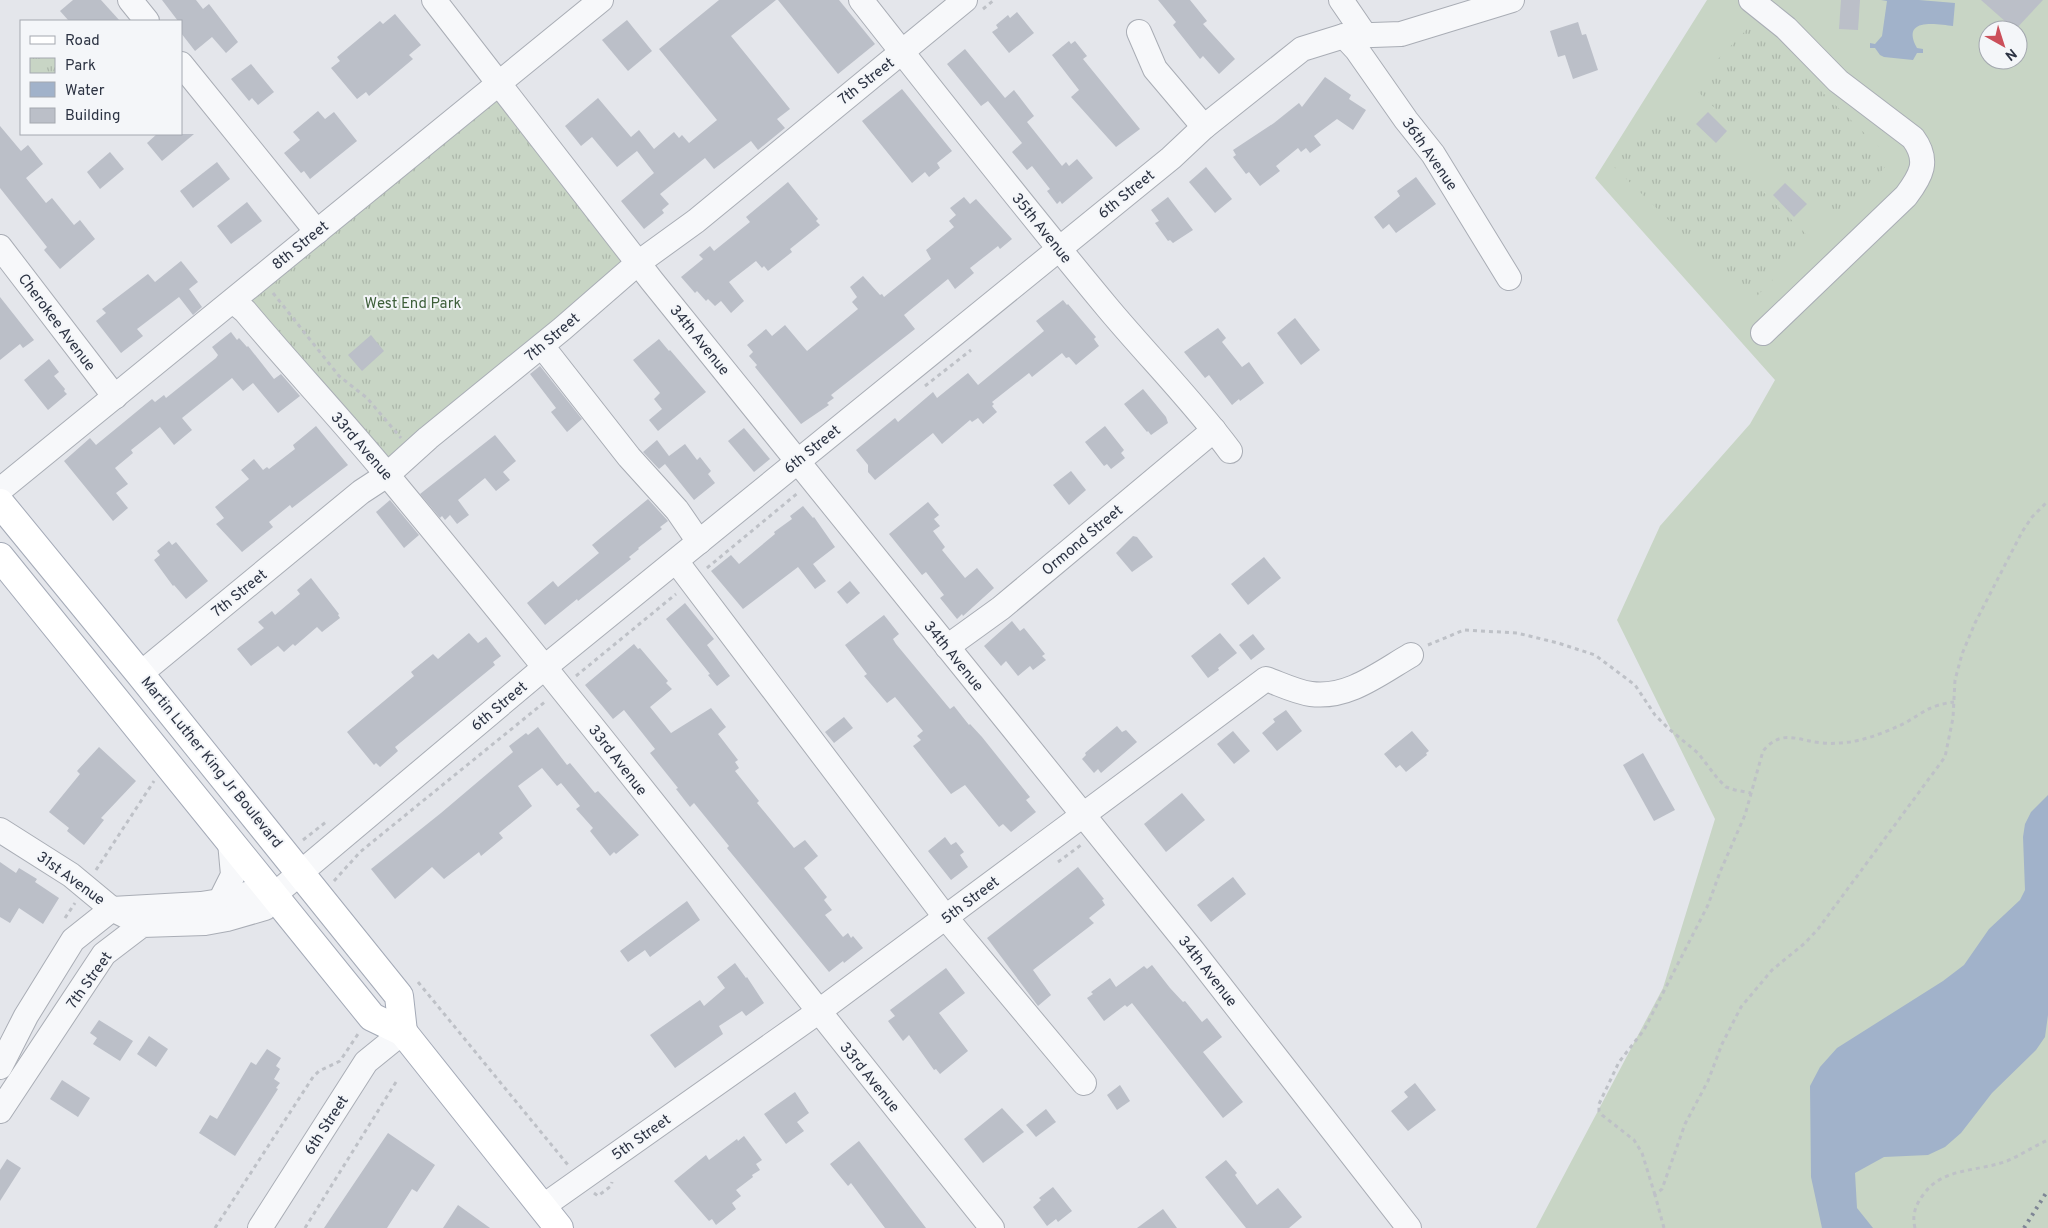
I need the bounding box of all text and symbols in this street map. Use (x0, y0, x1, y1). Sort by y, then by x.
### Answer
legend (20, 20, 182, 135)
north arrow (1978, 20, 2028, 70)
text: Road (65, 32, 100, 51)
text: N (2001, 44, 2019, 64)
street label: 7th Street (835, 54, 899, 110)
text: Park (65, 57, 96, 76)
text: Water (65, 82, 105, 101)
text: Building (65, 107, 120, 126)
street label: 36th Avenue (1397, 115, 1461, 195)
street label: 6th Street (1095, 167, 1159, 224)
street label: 35th Avenue (1007, 190, 1075, 268)
street label: 8th Street (269, 218, 333, 275)
street label: Cherokee Avenue (13, 270, 99, 376)
park label: West End Park (365, 295, 461, 314)
street label: 34th Avenue (665, 302, 733, 380)
street label: 7th Street (522, 310, 584, 367)
street label: 33rd Avenue (326, 409, 396, 485)
street label: 6th Street (781, 422, 845, 479)
street label: Ormond Street (1039, 502, 1127, 581)
street label: 7th Street (208, 566, 272, 622)
street label: 34th Avenue (919, 618, 987, 696)
street label: Martin Luther King Jr Boulevard (136, 673, 286, 853)
street label: 6th Street (468, 678, 532, 736)
street label: 33rd Avenue (583, 722, 650, 800)
street label: 31st Avenue (32, 848, 108, 910)
street label: 5th Street (938, 873, 1004, 929)
street label: 34th Avenue (1173, 932, 1241, 1011)
street label: 7th Street (63, 949, 117, 1013)
street label: 33rd Avenue (835, 1039, 903, 1117)
street label: 6th Street (301, 1092, 354, 1159)
street label: 5th Street (609, 1111, 675, 1165)

